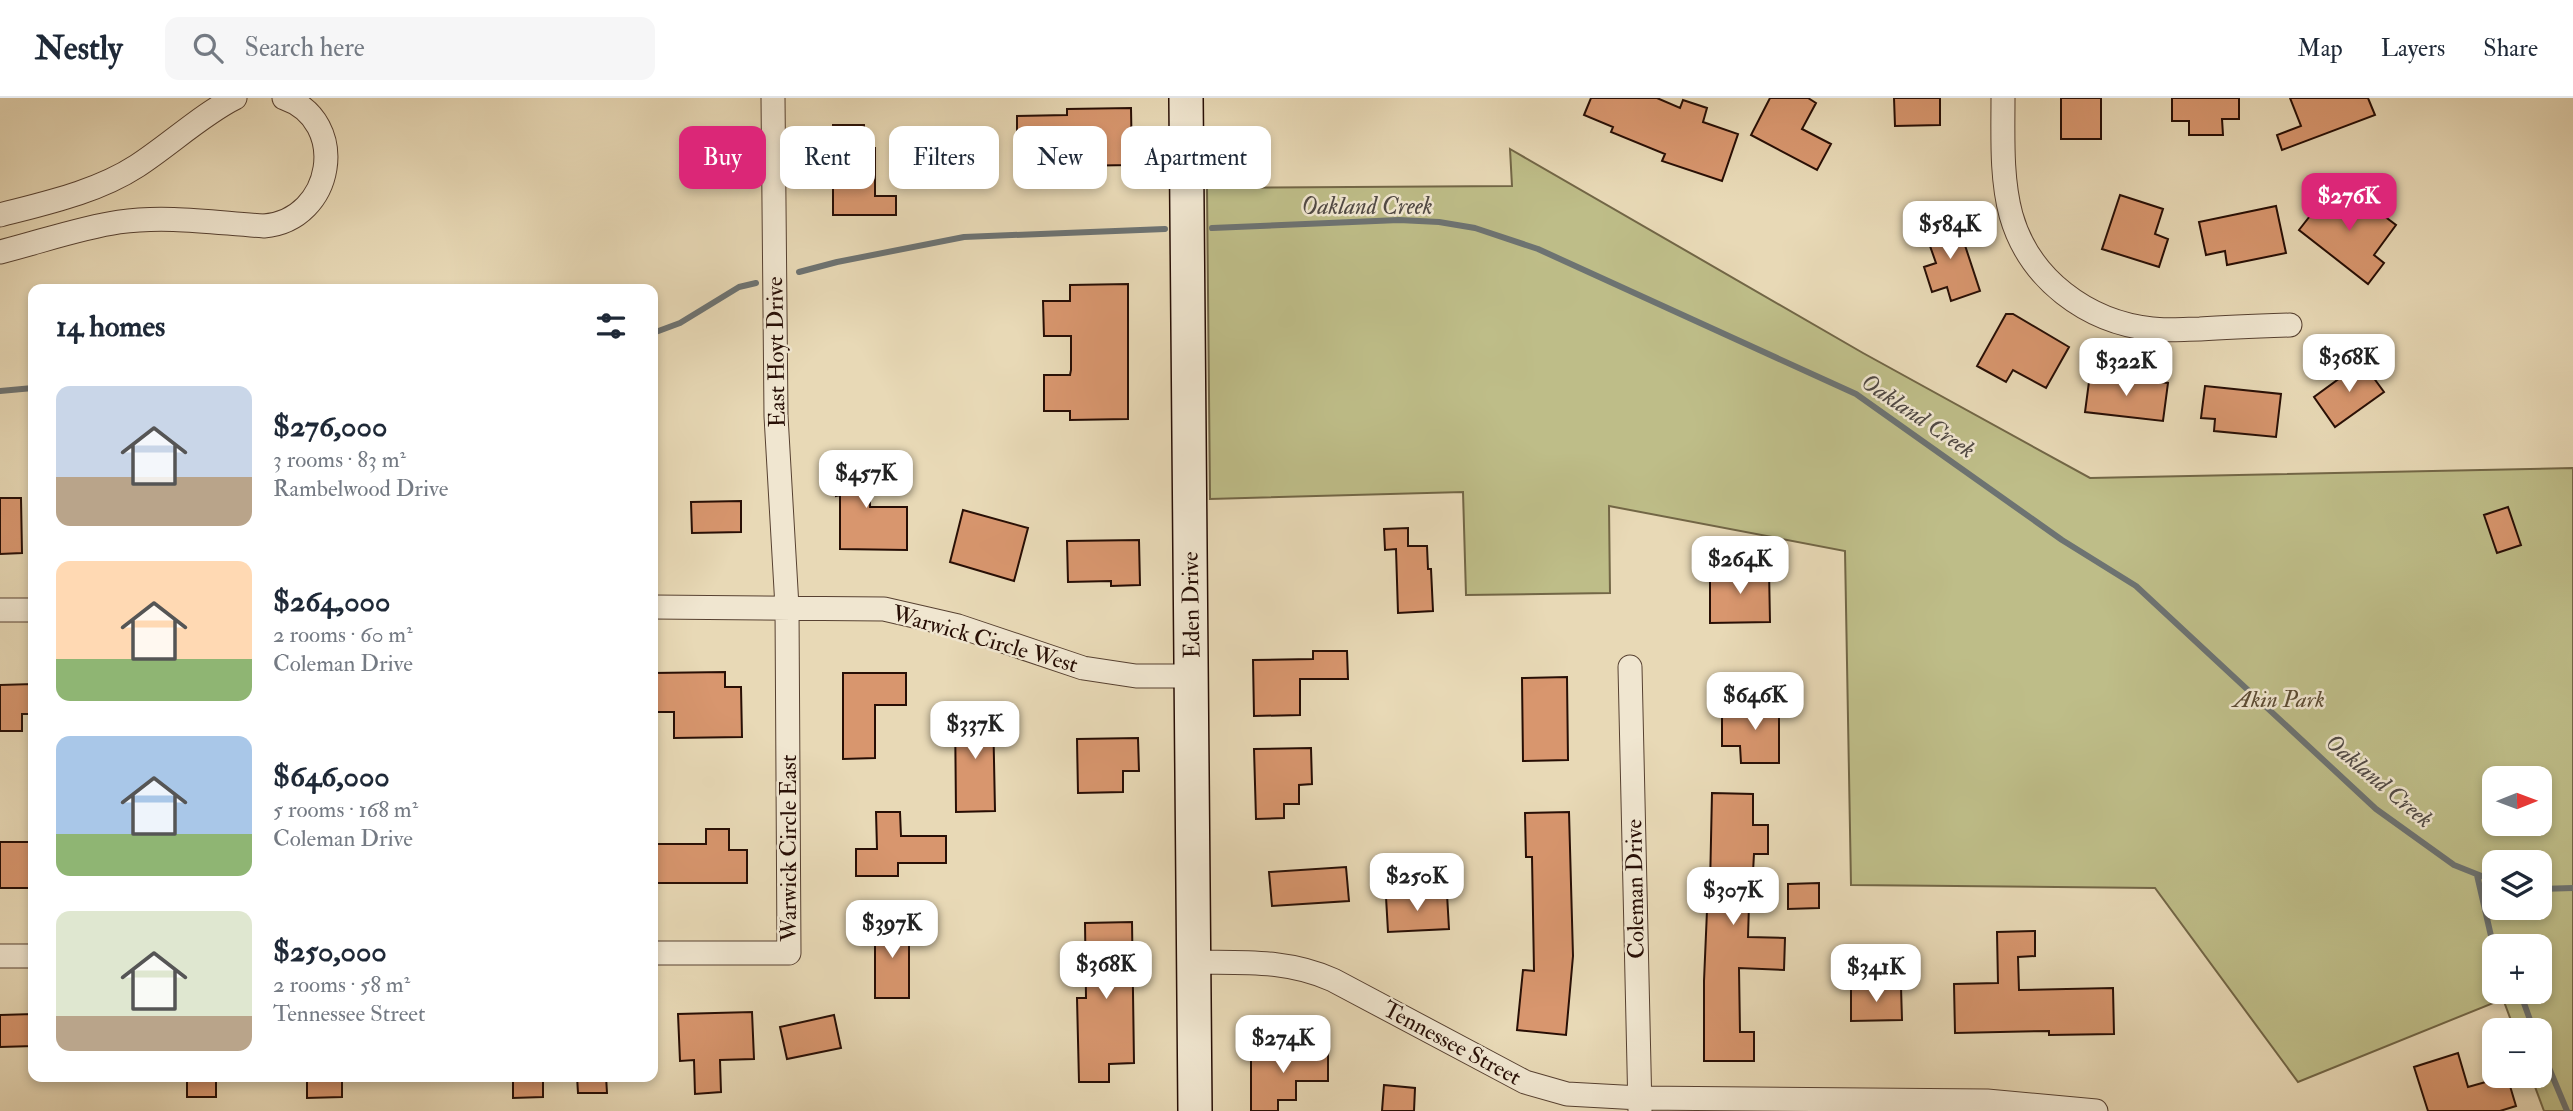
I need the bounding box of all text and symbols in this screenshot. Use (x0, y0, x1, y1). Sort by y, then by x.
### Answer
search box (165, 17, 655, 80)
text: Nestly (35, 28, 123, 69)
icon: search (189, 29, 227, 67)
text: Search here (245, 32, 365, 64)
text: Map (2298, 33, 2343, 64)
text: Layers (2381, 33, 2445, 64)
text: Share (2483, 33, 2538, 64)
chip: Buy (679, 126, 766, 189)
chip: Rent (780, 126, 875, 189)
chip: Filters (889, 126, 999, 189)
chip: New (1013, 126, 1107, 189)
chip: Apartment (1121, 126, 1271, 189)
pin: $276K (2300, 174, 2398, 233)
text: $276K (2318, 181, 2380, 210)
water label: Oakland Creek (1301, 191, 1433, 222)
pin: $584K (1901, 202, 1999, 261)
text: $584K (1919, 209, 1981, 238)
street label: East Hoyt Drive (760, 276, 792, 428)
icon: filters (592, 307, 630, 345)
text: 14 homes (56, 308, 165, 345)
pin: $368K (2300, 334, 2398, 394)
pin: $322K (2077, 338, 2175, 398)
text: $368K (2319, 342, 2379, 371)
text: $322K (2095, 346, 2157, 375)
water label: Oakland Creek (1855, 366, 1981, 466)
text: $276,000 (273, 408, 387, 445)
icon: home (112, 414, 196, 498)
text: 3 rooms · 83 m² (273, 445, 406, 474)
pin: $457K (817, 450, 915, 510)
text: $457K (835, 458, 897, 487)
text: Rambelwood Drive (273, 474, 448, 503)
pin: $264K (1691, 536, 1789, 596)
text: $264K (1708, 544, 1772, 573)
street label: Eden Drive (1176, 551, 1206, 659)
text: $264,000 (273, 583, 390, 620)
icon: home (112, 589, 196, 673)
street label: Warwick Circle West (888, 598, 1081, 679)
text: 2 rooms · 60 m² (273, 620, 413, 649)
text: Coleman Drive (273, 649, 413, 678)
pin: $646K (1706, 672, 1804, 732)
text: $646K (1723, 680, 1787, 709)
park label: Akin Park (2230, 685, 2325, 714)
pin: $337K (926, 702, 1024, 761)
text: $337K (946, 709, 1004, 738)
water label: Oakland Creek (2319, 727, 2439, 835)
street label: Warwick Circle East (774, 755, 803, 942)
text: $646,000 (273, 758, 390, 795)
icon: home (112, 764, 196, 848)
north arrow (2482, 766, 2552, 836)
map controls (2482, 766, 2552, 1088)
text: 5 rooms · 168 m² (273, 795, 418, 824)
street label: Coleman Drive (1619, 818, 1651, 959)
text: Coleman Drive (273, 824, 413, 853)
button: layers (2482, 850, 2552, 920)
pin: $250K (1368, 854, 1466, 913)
text: $250K (1386, 861, 1448, 890)
pin: $307K (1684, 868, 1782, 927)
text: $307K (1703, 875, 1763, 904)
pin: $397K (843, 900, 941, 960)
text: $397K (862, 908, 922, 937)
text: $250,000 (273, 933, 387, 970)
button: + (2482, 934, 2552, 1004)
icon: home (112, 939, 196, 1023)
pin: $368K (1057, 942, 1155, 1001)
pin: $341K (1827, 944, 1925, 1004)
text: $368K (1076, 949, 1136, 978)
text: $341K (1847, 952, 1905, 981)
text: 2 rooms · 58 m² (273, 970, 410, 999)
street label: Tennessee Street (1378, 994, 1526, 1092)
text: Tennessee Street (273, 999, 425, 1028)
pin: $274K (1234, 1016, 1332, 1075)
button: − (2482, 1018, 2552, 1088)
text: $274K (1251, 1023, 1315, 1052)

